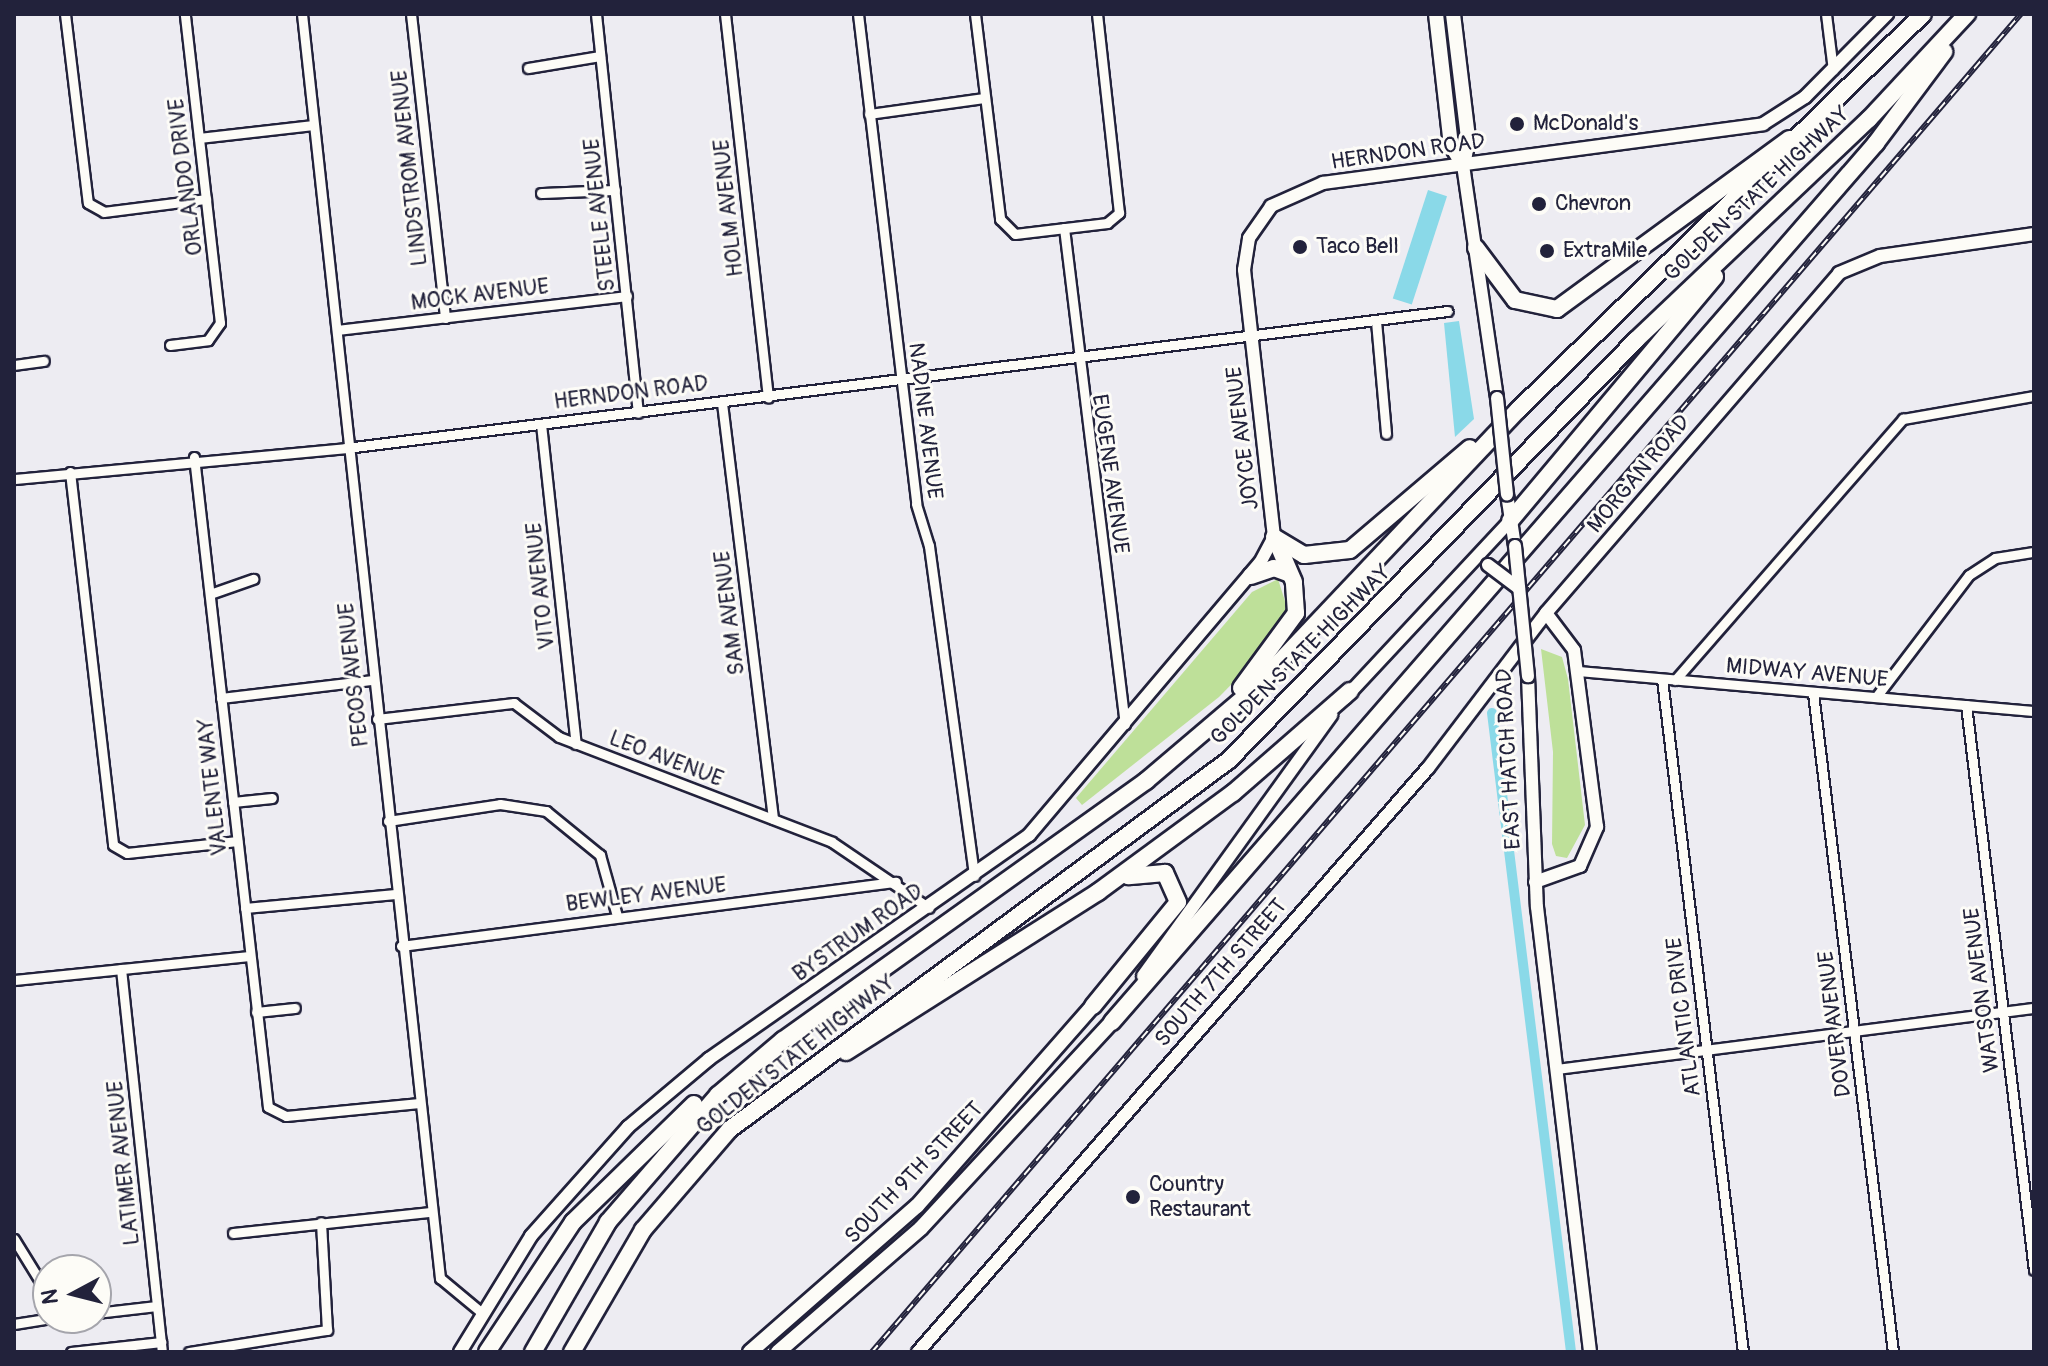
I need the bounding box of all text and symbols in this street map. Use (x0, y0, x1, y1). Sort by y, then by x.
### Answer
street label: LINDSTROM AVENUE (387, 69, 433, 267)
street label: ORLANDO DRIVE (163, 97, 209, 257)
street label: GOLDEN STATE HIGHWAY (1659, 101, 1855, 287)
place label: McDonald's (1533, 111, 1638, 137)
marker: McDonald's (1508, 115, 1526, 133)
street label: HERNDON ROAD (1329, 128, 1487, 176)
street label: STEELE AVENUE (579, 137, 621, 293)
street label: HOLM AVENUE (709, 138, 749, 278)
place label: Chevron (1555, 191, 1631, 217)
marker: Chevron (1530, 195, 1548, 213)
place label: Taco Bell (1316, 234, 1399, 260)
marker: Taco Bell (1291, 238, 1309, 256)
place label: ExtraMile (1563, 238, 1647, 264)
marker: ExtraMile (1538, 242, 1556, 260)
street label: MOCK AVENUE (410, 273, 550, 317)
street label: NADINE AVENUE (902, 341, 948, 501)
street label: JOYCE AVENUE (1221, 365, 1265, 511)
street label: HERNDON ROAD (552, 370, 710, 416)
street label: EUGENE AVENUE (1086, 392, 1134, 556)
street label: MORGAN ROAD (1582, 410, 1696, 538)
street label: VITO AVENUE (521, 521, 561, 651)
street label: SAM AVENUE (709, 549, 751, 677)
street label: GOLDEN STATE HIGHWAY (1205, 559, 1397, 751)
street label: PECOS AVENUE (333, 601, 375, 749)
street label: MIDWAY AVENUE (1725, 653, 1889, 693)
street label: EAST HATCH ROAD (1491, 668, 1527, 850)
street label: VALENTE WAY (193, 717, 233, 857)
street label: LEO AVENUE (605, 725, 727, 793)
street label: BEWLEY AVENUE (564, 872, 728, 918)
street label: BYSTRUM ROAD (788, 878, 928, 988)
street label: SOUTH 7TH STREET (1149, 894, 1293, 1052)
street label: WATSON AVENUE (1959, 906, 2005, 1074)
street label: ATLANTIC DRIVE (1661, 936, 1707, 1098)
street label: DOVER AVENUE (1813, 949, 1857, 1099)
street label: GOLDEN STATE HIGHWAY (692, 969, 900, 1141)
street label: LATIMER AVENUE (102, 1079, 146, 1247)
street label: SOUTH 9TH STREET (839, 1096, 989, 1250)
place label: Country Restaurant (1149, 1171, 1251, 1222)
marker: Country Restaurant (1124, 1188, 1142, 1206)
north arrow (32, 1254, 112, 1334)
text: N (35, 1288, 65, 1306)

